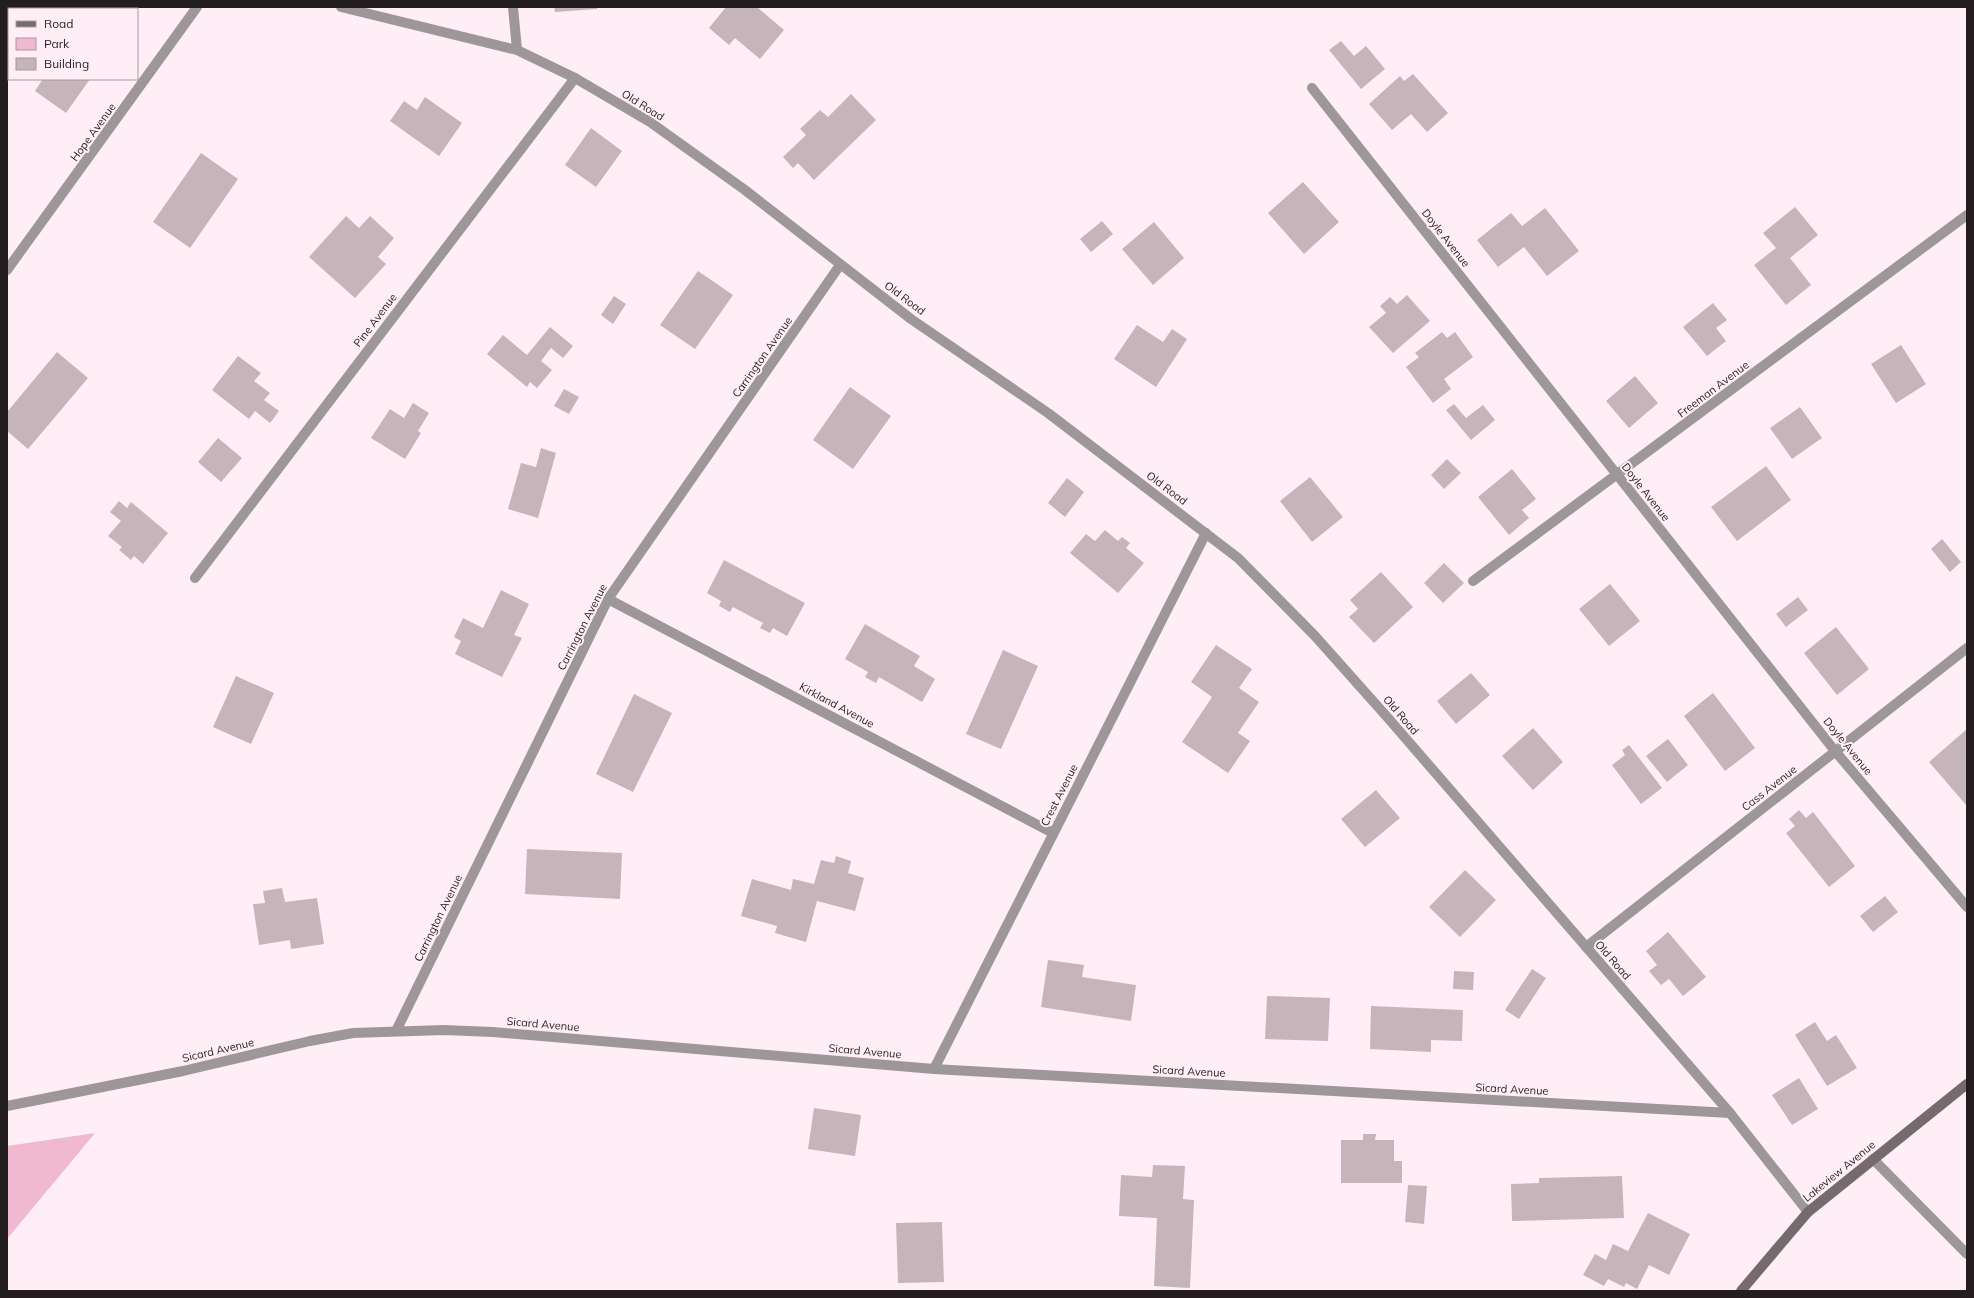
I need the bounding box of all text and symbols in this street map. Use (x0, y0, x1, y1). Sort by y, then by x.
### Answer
legend (8, 8, 138, 80)
text: Road (44, 16, 73, 31)
text: Park (44, 36, 70, 51)
text: Building (44, 56, 89, 71)
street label: Old Road (619, 86, 667, 124)
street label: Hope Avenue (67, 100, 119, 164)
street label: Doyle Avenue (1419, 206, 1473, 270)
street label: Old Road (882, 278, 928, 318)
street label: Pine Avenue (350, 290, 400, 350)
street label: Carrington Avenue (729, 314, 795, 400)
street label: Freeman Avenue (1675, 358, 1752, 420)
street label: Doyle Avenue (1619, 460, 1673, 524)
street label: Old Road (1144, 468, 1190, 508)
street label: Carrington Avenue (554, 581, 610, 673)
street label: Kirkland Avenue (797, 679, 877, 731)
street label: Old Road (1380, 692, 1422, 738)
street label: Doyle Avenue (1821, 714, 1875, 778)
street label: Crest Avenue (1037, 762, 1081, 828)
street label: Cass Avenue (1739, 762, 1799, 814)
street label: Carrington Avenue (411, 872, 465, 964)
street label: Old Road (1592, 937, 1634, 983)
street label: Sicard Avenue (506, 1014, 580, 1034)
street label: Sicard Avenue (181, 1035, 255, 1065)
street label: Sicard Avenue (828, 1041, 902, 1061)
street label: Sicard Avenue (1152, 1062, 1226, 1080)
street label: Sicard Avenue (1475, 1080, 1549, 1098)
street label: Lakeview Avenue (1800, 1137, 1878, 1204)

